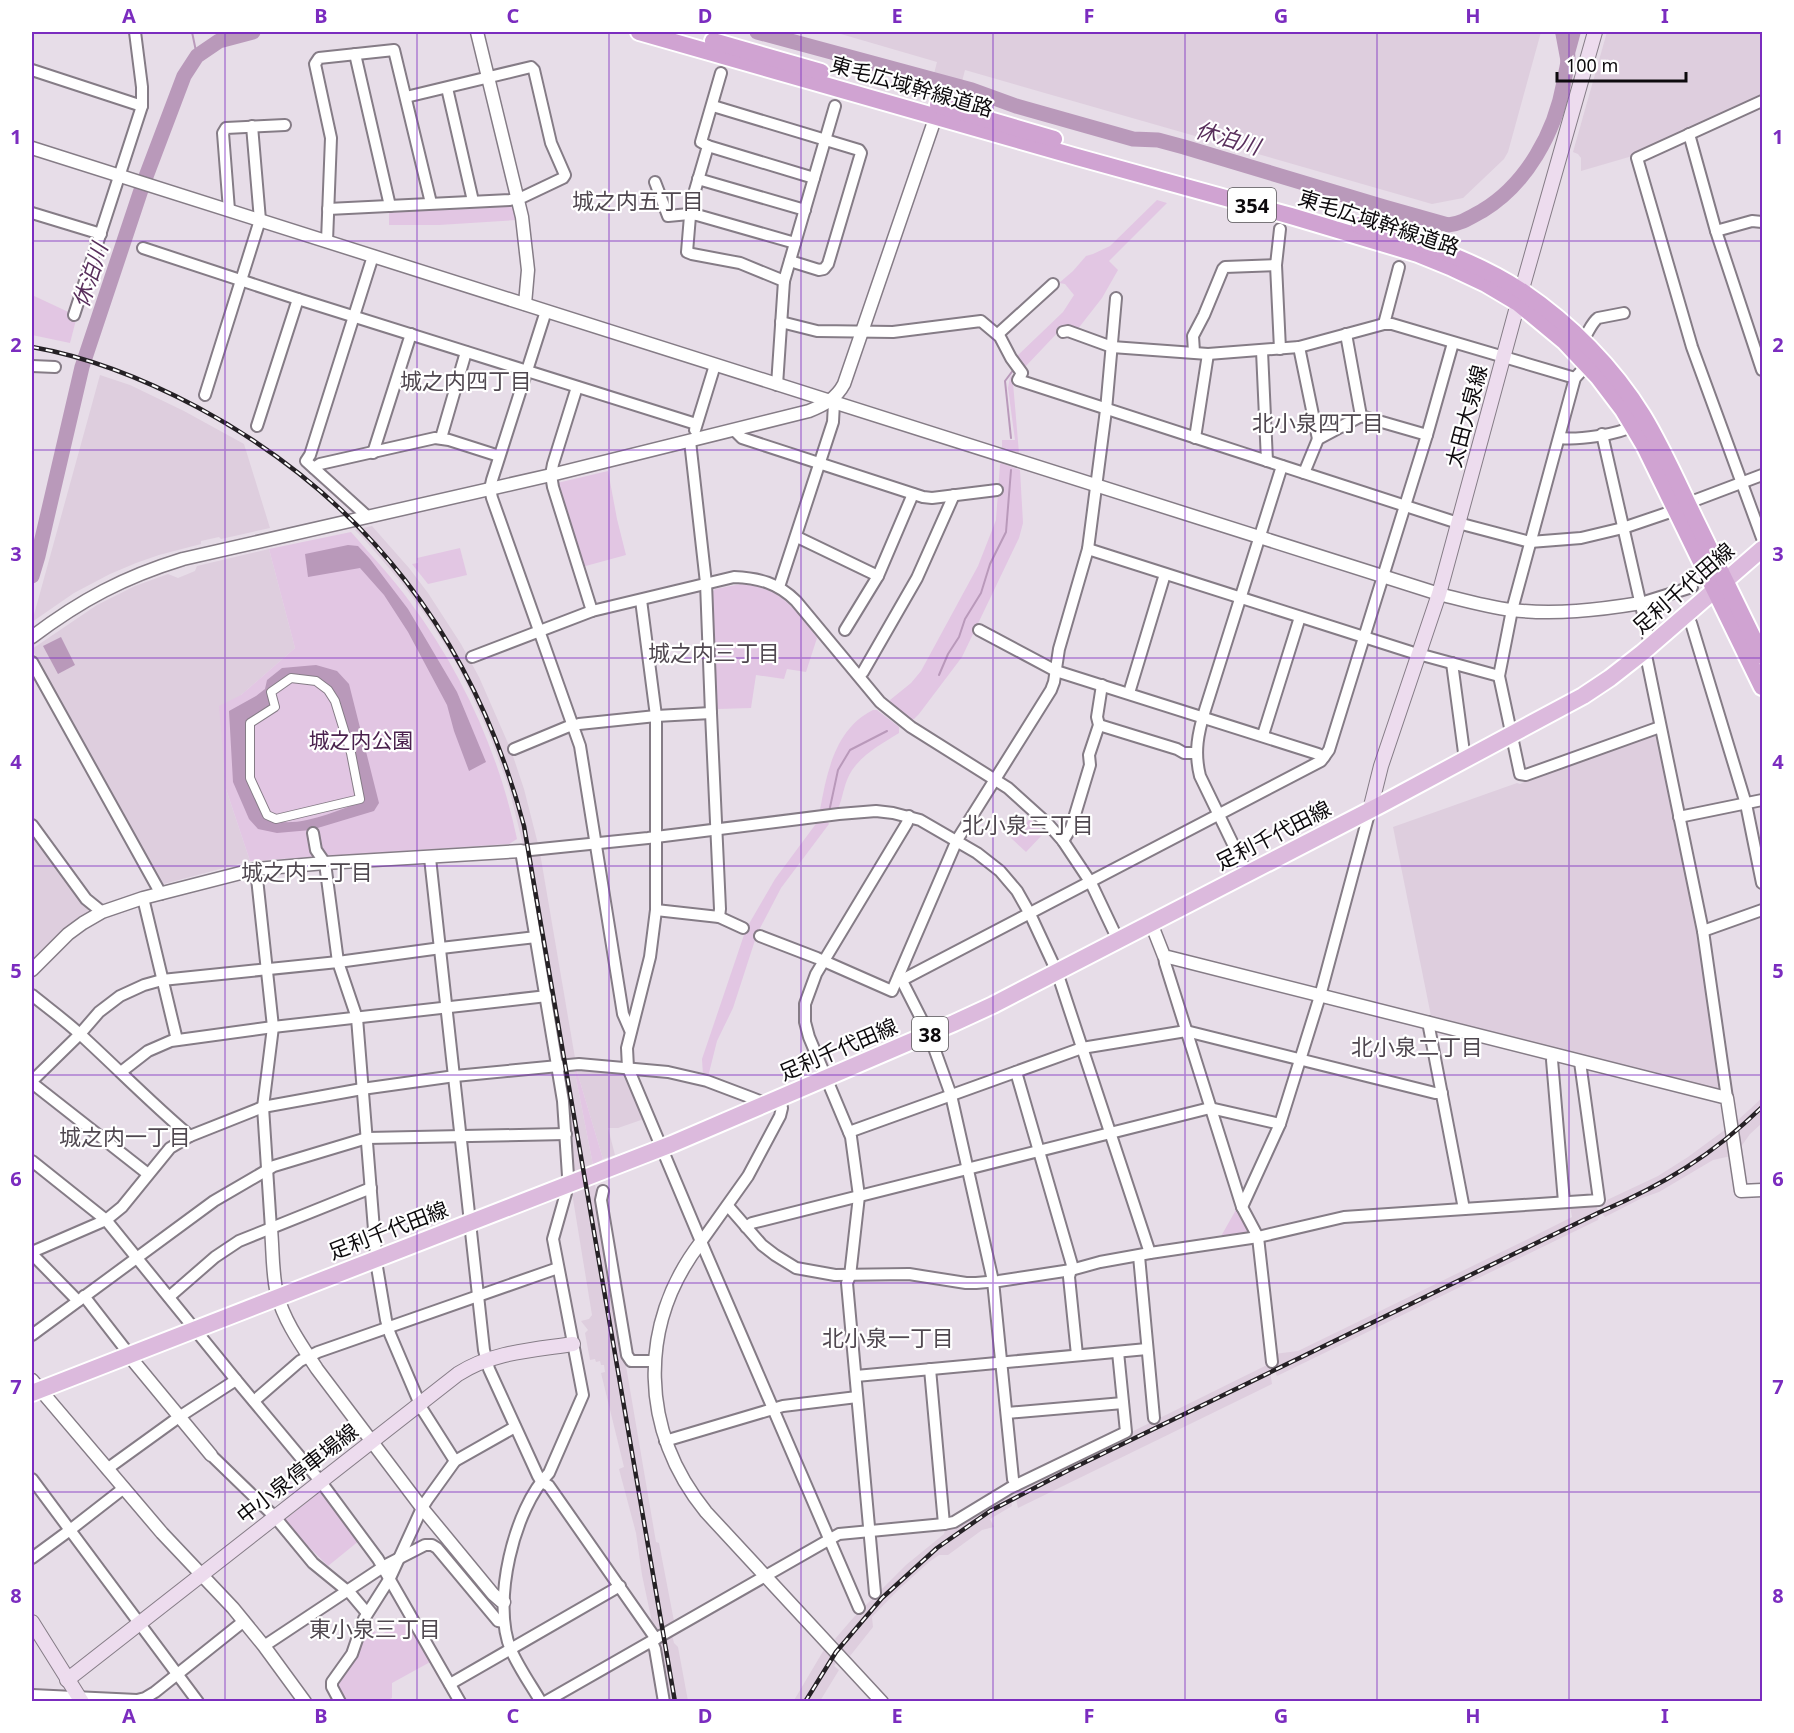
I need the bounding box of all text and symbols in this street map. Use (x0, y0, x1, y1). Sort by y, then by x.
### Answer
text: A (122, 2, 136, 29)
text: B (314, 2, 328, 29)
text: C (507, 2, 520, 29)
text: D (698, 2, 712, 29)
text: E (891, 2, 903, 29)
text: F (1084, 2, 1094, 29)
text: G (1274, 2, 1288, 29)
text: H (1465, 2, 1481, 29)
text: I (1661, 2, 1669, 29)
scale bar (1557, 45, 1686, 83)
street label: 東毛広域幹線道路 (827, 49, 997, 123)
text: 100 m (1566, 53, 1618, 77)
water label: 休泊川 (1192, 113, 1266, 161)
text: 1 (10, 123, 22, 150)
text: 1 (1772, 123, 1784, 150)
street label: 東毛広域幹線道路 (1295, 183, 1463, 261)
district label: 城之内五丁目 (572, 185, 704, 215)
road number: 354 (1228, 188, 1276, 222)
water label: 休泊川 (65, 237, 114, 311)
text: 2 (10, 331, 22, 358)
text: 2 (1772, 331, 1784, 358)
street label: 太田大泉線 (1439, 362, 1493, 470)
district label: 城之内四丁目 (400, 365, 532, 395)
district label: 北小泉四丁目 (1252, 407, 1384, 437)
street label: 足利千代田線 (1626, 536, 1740, 640)
text: 3 (10, 540, 22, 567)
text: 3 (1772, 540, 1784, 567)
district label: 城之内三丁目 (648, 637, 780, 667)
park label: 城之内公園 (309, 726, 414, 754)
text: 4 (10, 748, 22, 775)
text: 4 (1772, 748, 1784, 775)
street label: 足利千代田線 (1211, 794, 1335, 876)
district label: 北小泉三丁目 (962, 809, 1094, 839)
district label: 城之内二丁目 (241, 856, 373, 886)
text: 5 (10, 957, 22, 984)
text: 5 (1772, 957, 1784, 984)
street label: 足利千代田線 (775, 1011, 901, 1087)
road number: 38 (912, 1017, 948, 1051)
district label: 北小泉二丁目 (1351, 1031, 1483, 1061)
district label: 城之内一丁目 (59, 1121, 191, 1151)
text: 6 (10, 1165, 22, 1192)
text: 6 (1772, 1165, 1784, 1192)
street label: 足利千代田線 (324, 1194, 452, 1266)
district label: 北小泉一丁目 (822, 1322, 954, 1352)
text: 7 (10, 1373, 22, 1400)
text: 7 (1772, 1373, 1784, 1400)
street label: 中小泉停車場線 (230, 1417, 364, 1529)
text: 8 (10, 1582, 22, 1609)
text: 8 (1772, 1582, 1784, 1609)
district label: 東小泉三丁目 (309, 1613, 441, 1643)
text: A (122, 1702, 136, 1729)
text: B (314, 1702, 328, 1729)
text: C (507, 1702, 520, 1729)
text: D (698, 1702, 712, 1729)
text: E (891, 1702, 903, 1729)
text: F (1084, 1702, 1094, 1729)
text: G (1274, 1702, 1288, 1729)
text: H (1465, 1702, 1481, 1729)
text: I (1661, 1702, 1669, 1729)

